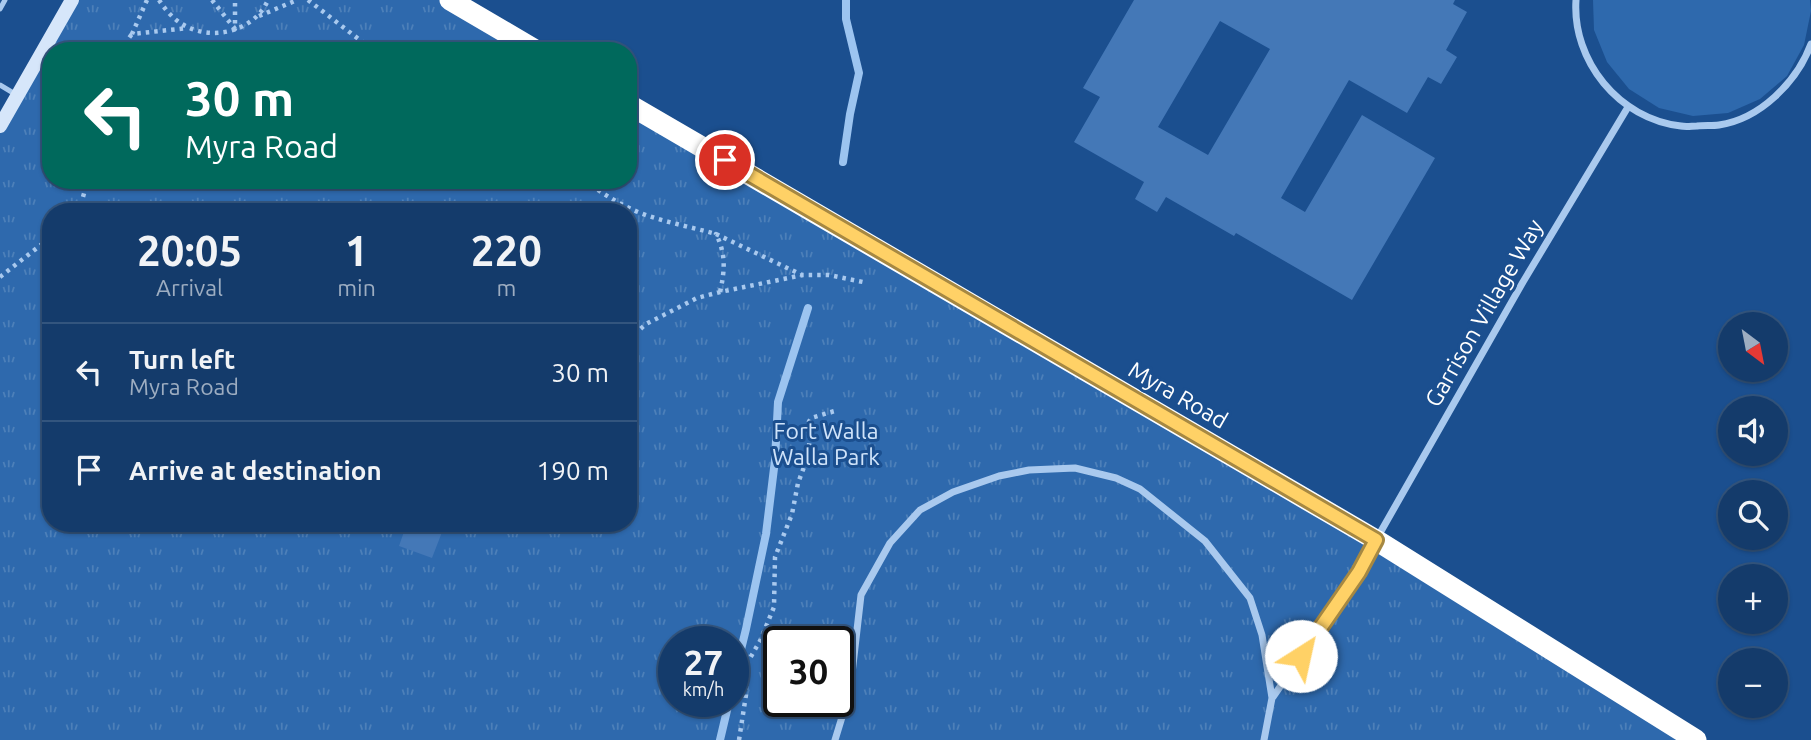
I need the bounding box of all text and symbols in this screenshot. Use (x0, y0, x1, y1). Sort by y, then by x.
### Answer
icon: left (70, 70, 161, 161)
text: 30 m (185, 70, 294, 125)
text: Myra Road (185, 128, 338, 164)
pin (695, 130, 755, 190)
icon: arrive (706, 141, 744, 179)
street label: Garrison Village Way (1420, 215, 1547, 411)
text: 20:05 (137, 227, 242, 274)
text: 1 (345, 227, 368, 274)
text: 220 (471, 227, 542, 274)
text: Arrival (156, 275, 223, 300)
text: min (337, 275, 376, 300)
text: m (496, 275, 516, 300)
north arrow (1718, 312, 1788, 382)
map controls (1718, 312, 1788, 718)
text: Turn left (129, 345, 235, 374)
icon: left (70, 353, 108, 391)
street label: Myra Road (1124, 356, 1232, 433)
text: 30 m (551, 358, 609, 387)
text: Myra Road (129, 374, 239, 399)
button: sound (1718, 396, 1788, 466)
park label: Fort Walla Walla Park (772, 418, 880, 469)
icon: arrive (70, 451, 108, 489)
text: Arrive at destination (129, 456, 382, 485)
text: 190 m (537, 456, 609, 485)
button: search (1718, 480, 1788, 550)
button: + (1718, 564, 1788, 634)
position arrow (1264, 619, 1338, 693)
speed limit sign: 30 (763, 626, 854, 717)
text: 27 (684, 642, 723, 682)
button: − (1718, 648, 1788, 718)
text: km/h (683, 679, 724, 699)

